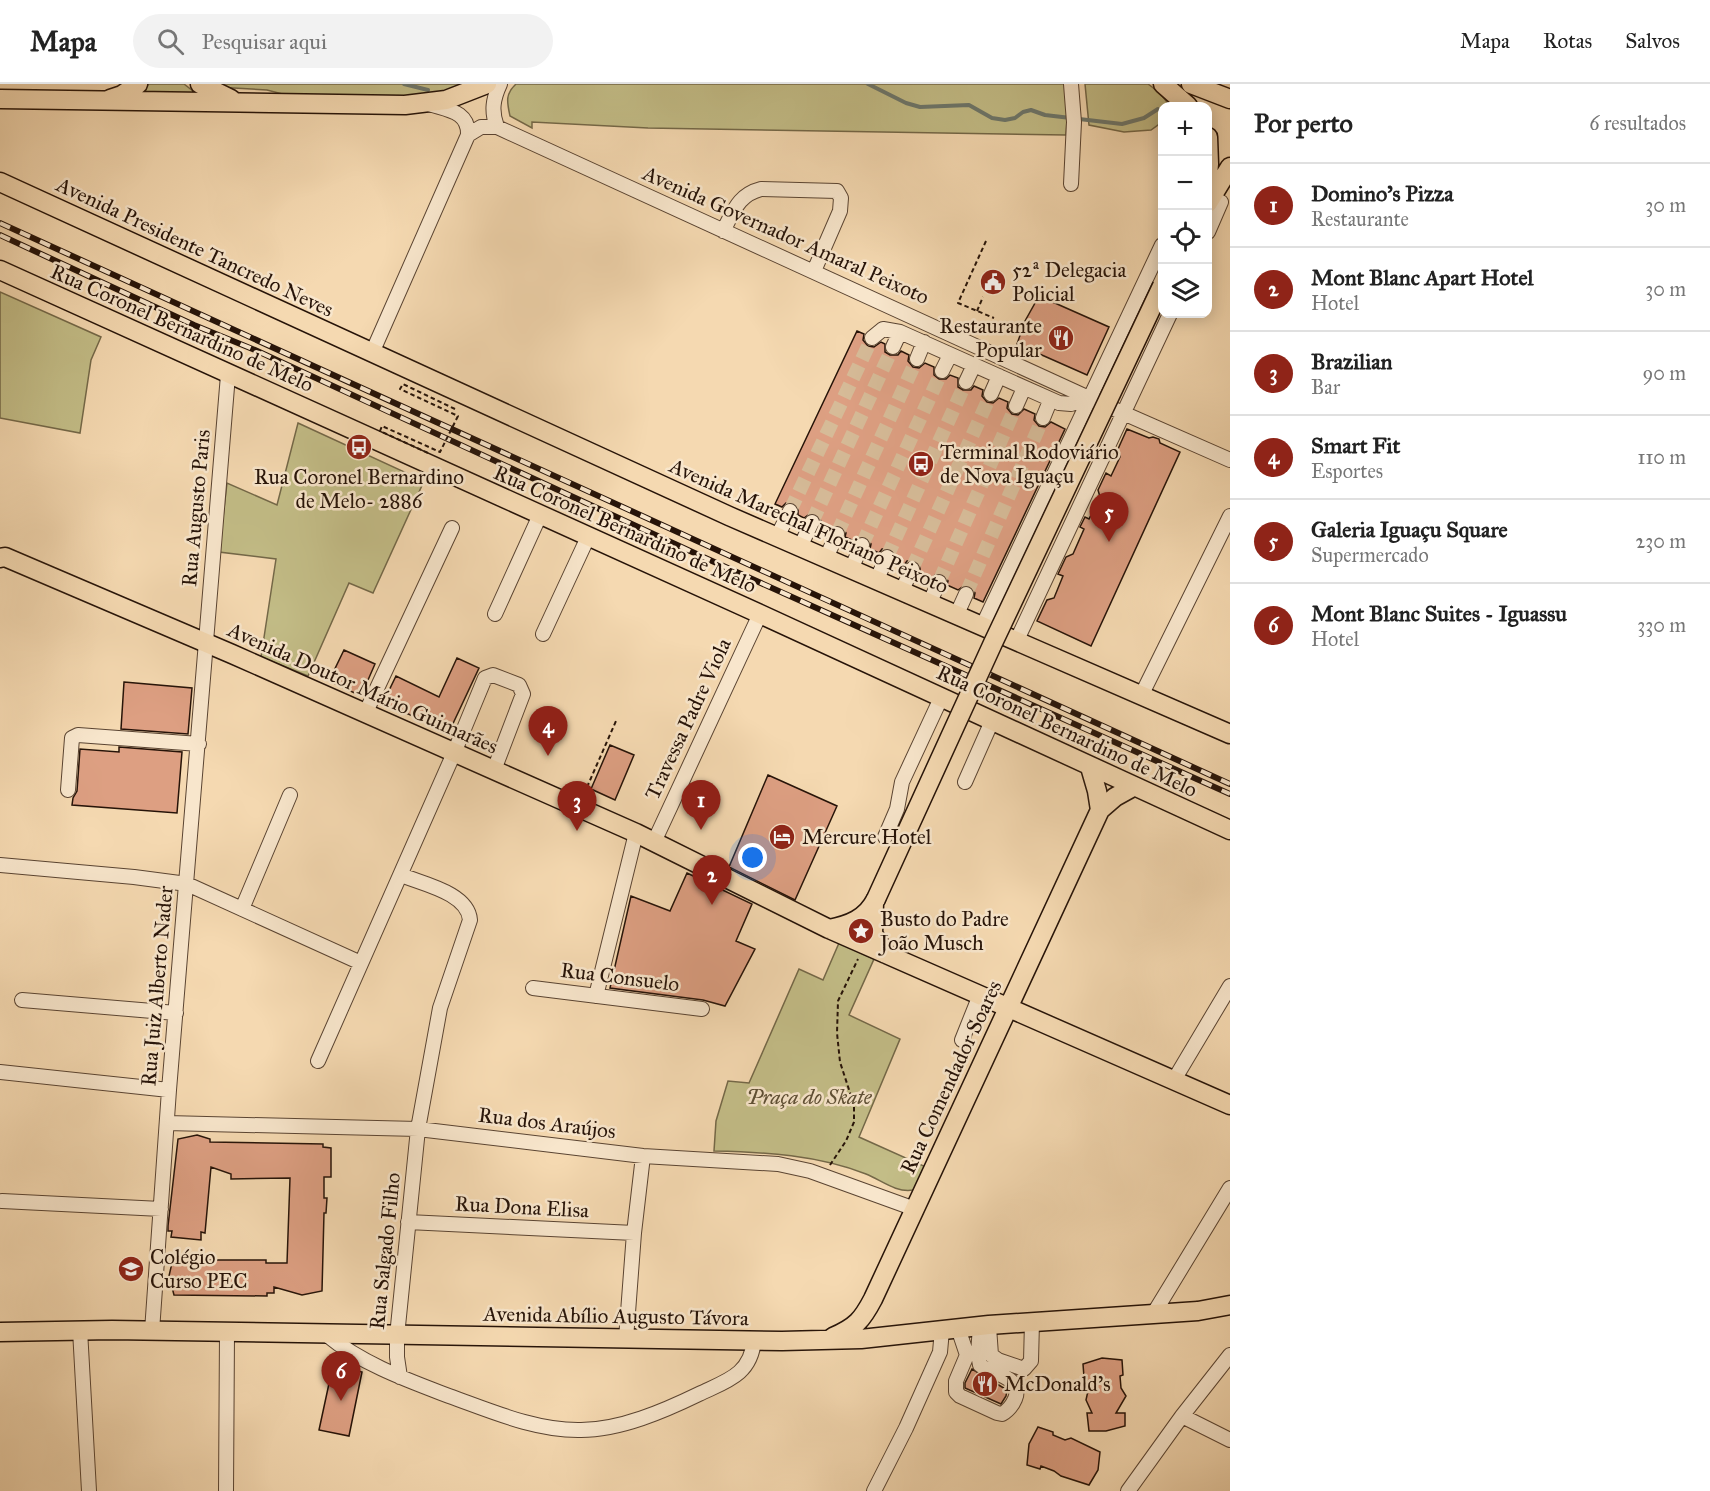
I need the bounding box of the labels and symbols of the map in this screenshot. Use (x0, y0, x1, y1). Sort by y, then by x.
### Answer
street label: Avenida Governador Amaral Peixoto (638, 160, 933, 310)
street label: Avenida Presidente Tancredo Neves (51, 171, 338, 323)
place label: 52ª Delegacia Policial (1012, 257, 1126, 307)
street label: Rua Coronel Bernardino de Melo (47, 258, 318, 398)
public building icon: 52ª Delegacia Policial (978, 267, 1008, 297)
place label: Restaurante Popular (939, 313, 1042, 363)
restaurant icon: Restaurante Popular (1046, 323, 1076, 353)
street label: Rua Augusto Paris (176, 428, 216, 588)
bus stop icon: Rua Coronel Bernardino de Melo- 2886 (344, 432, 374, 462)
place label: Terminal Rodoviário de Nova Iguaçu (940, 439, 1119, 489)
bus stop icon: Terminal Rodoviário de Nova Iguaçu (906, 449, 936, 479)
street label: Avenida Marechal Floriano Peixoto (665, 452, 953, 600)
street label: Rua Coronel Bernardino de Melo (490, 459, 761, 599)
place label: Rua Coronel Bernardino de Melo- 2886 (254, 464, 464, 514)
pin: 5 (1090, 492, 1128, 542)
street label: Avenida Doutor Mário Guimarães (223, 616, 502, 759)
street label: Travessa Padre Viola (639, 634, 737, 804)
street label: Rua Coronel Bernardino de Melo (932, 659, 1202, 803)
pin: 4 (528, 706, 568, 756)
pin: 1 (682, 780, 720, 830)
pin: 3 (558, 782, 596, 831)
hotel icon: Mercure Hotel (767, 822, 797, 852)
place label: Mercure Hotel (802, 824, 932, 850)
your location (738, 843, 767, 872)
pin: 2 (692, 856, 732, 905)
street label: Rua Juiz Alberto Nader (135, 885, 179, 1087)
place label: Busto do Padre João Musch (878, 906, 1009, 956)
place icon: Busto do Padre João Musch (846, 916, 876, 946)
street label: Rua Consuelo (559, 957, 681, 997)
street label: Rua Comendador Soares (895, 976, 1007, 1178)
park label: Praça do Skate (746, 1084, 873, 1110)
street label: Rua dos Araújos (477, 1102, 617, 1144)
street label: Rua Salgado Filho (364, 1171, 406, 1331)
street label: Rua Dona Elisa (454, 1191, 590, 1224)
place label: Colégio Curso PEC (150, 1244, 248, 1294)
school or university icon: Colégio Curso PEC (116, 1254, 146, 1284)
street label: Avenida Abílio Augusto Távora (482, 1301, 749, 1331)
pin: 6 (322, 1352, 360, 1401)
restaurant icon: McDonald's (970, 1369, 1000, 1399)
place label: McDonald's (1004, 1371, 1111, 1397)

